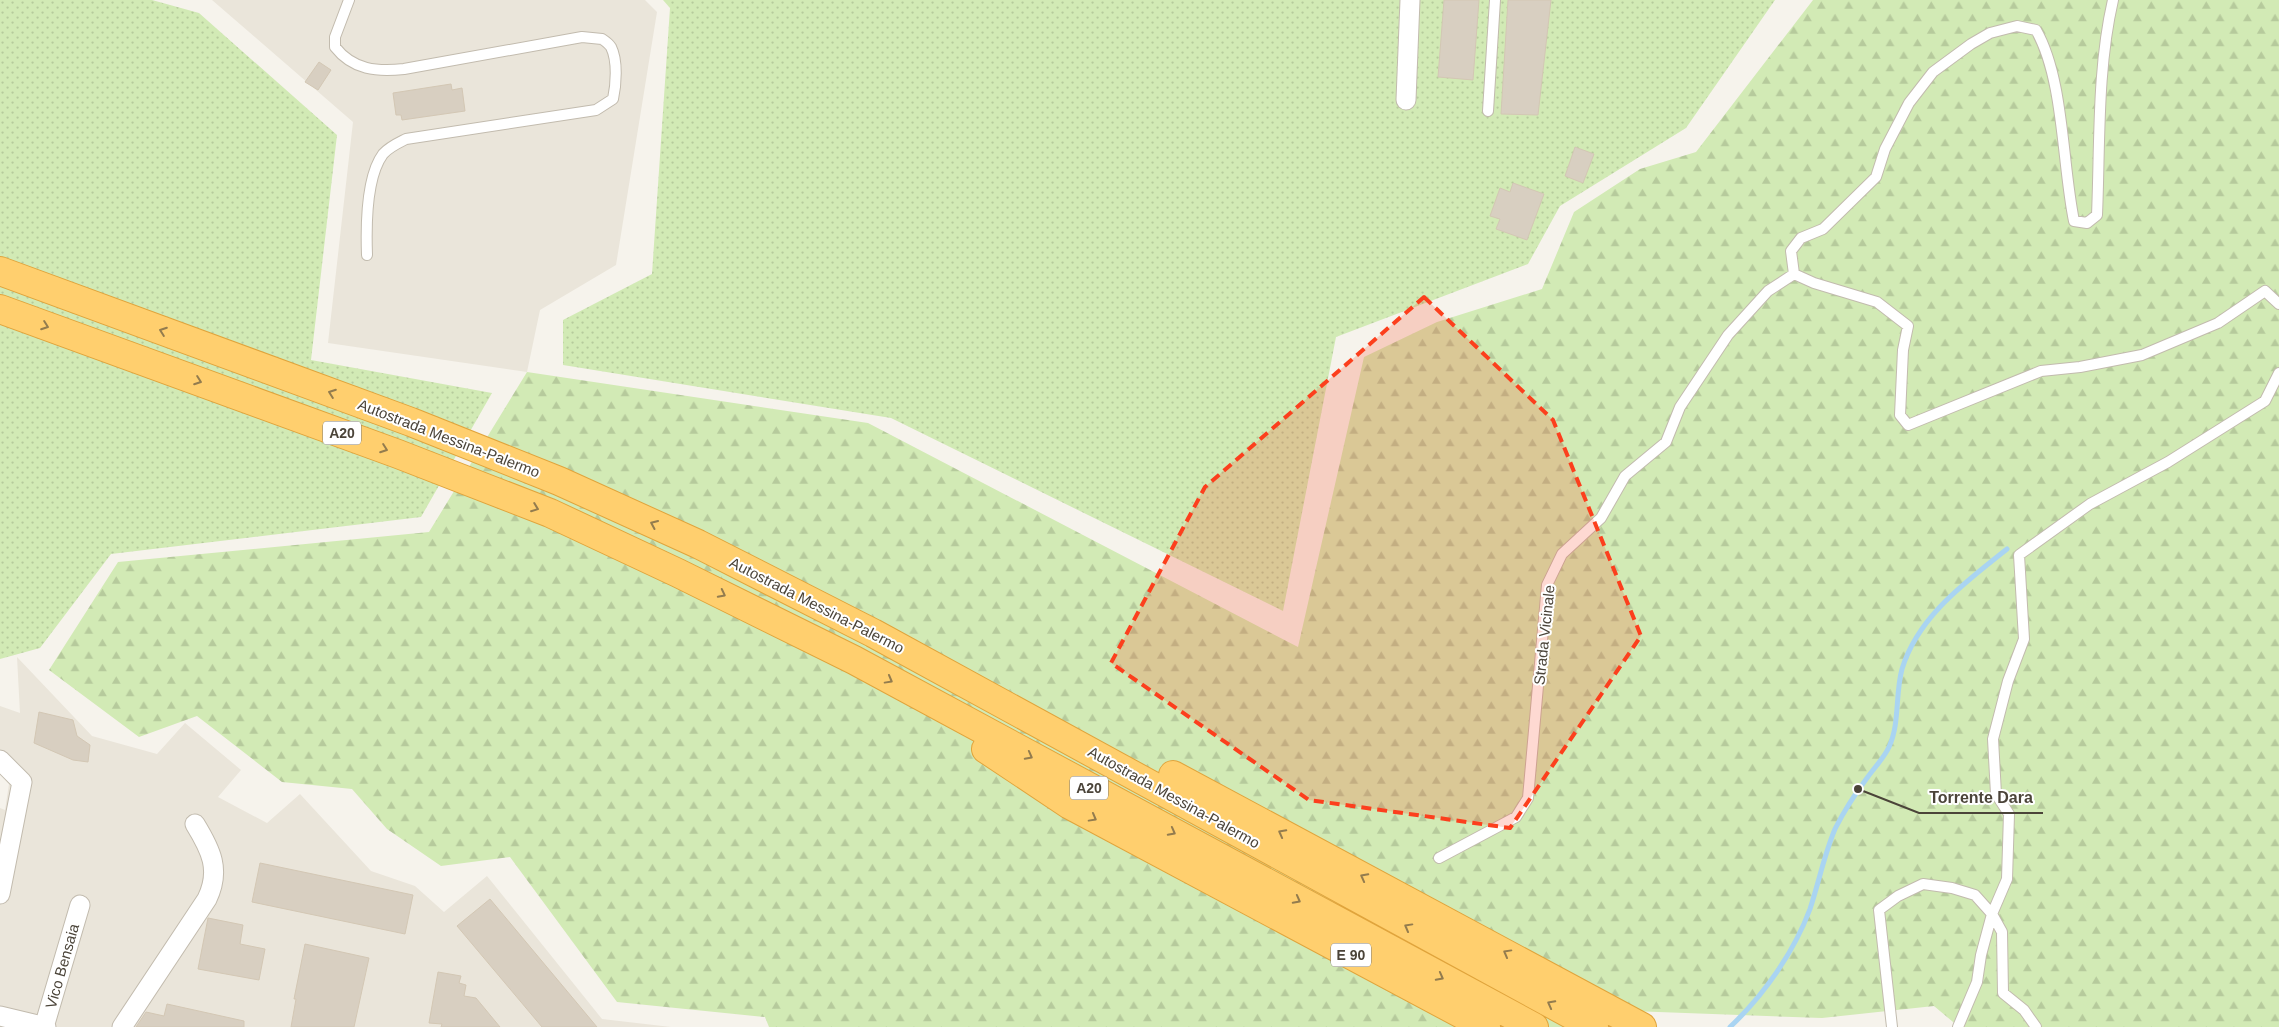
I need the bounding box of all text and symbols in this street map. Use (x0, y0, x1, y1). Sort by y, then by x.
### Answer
one-way arrow (41, 321, 49, 331)
one-way arrow (160, 327, 168, 337)
one-way arrow (194, 375, 202, 385)
one-way arrow (329, 389, 337, 399)
street label: Autostrada Messina-Palermo (356, 395, 542, 481)
road number: A20 (323, 422, 361, 444)
one-way arrow (379, 443, 388, 453)
one-way arrow (531, 502, 539, 512)
one-way arrow (650, 520, 659, 531)
street label: Autostrada Messina-Palermo (727, 554, 907, 656)
street label: Strada Vicinale (1530, 584, 1558, 686)
one-way arrow (717, 588, 726, 599)
one-way arrow (884, 674, 893, 684)
street label: Autostrada Messina-Palermo (1085, 743, 1263, 851)
one-way arrow (1023, 749, 1032, 759)
road number: A20 (1070, 776, 1108, 800)
callout: Torrente Dara (1919, 782, 2043, 813)
text: Torrente Dara (1929, 789, 2033, 806)
one-way arrow (1087, 811, 1096, 821)
one-way arrow (1167, 826, 1176, 836)
one-way arrow (1278, 829, 1287, 839)
one-way arrow (1360, 873, 1369, 883)
one-way arrow (1292, 893, 1301, 903)
street label: Vico Bensaia (42, 921, 82, 1010)
one-way arrow (1405, 923, 1414, 933)
road number: E 90 (1331, 944, 1371, 966)
one-way arrow (1503, 950, 1512, 960)
one-way arrow (1435, 971, 1444, 981)
one-way arrow (1548, 1000, 1557, 1010)

